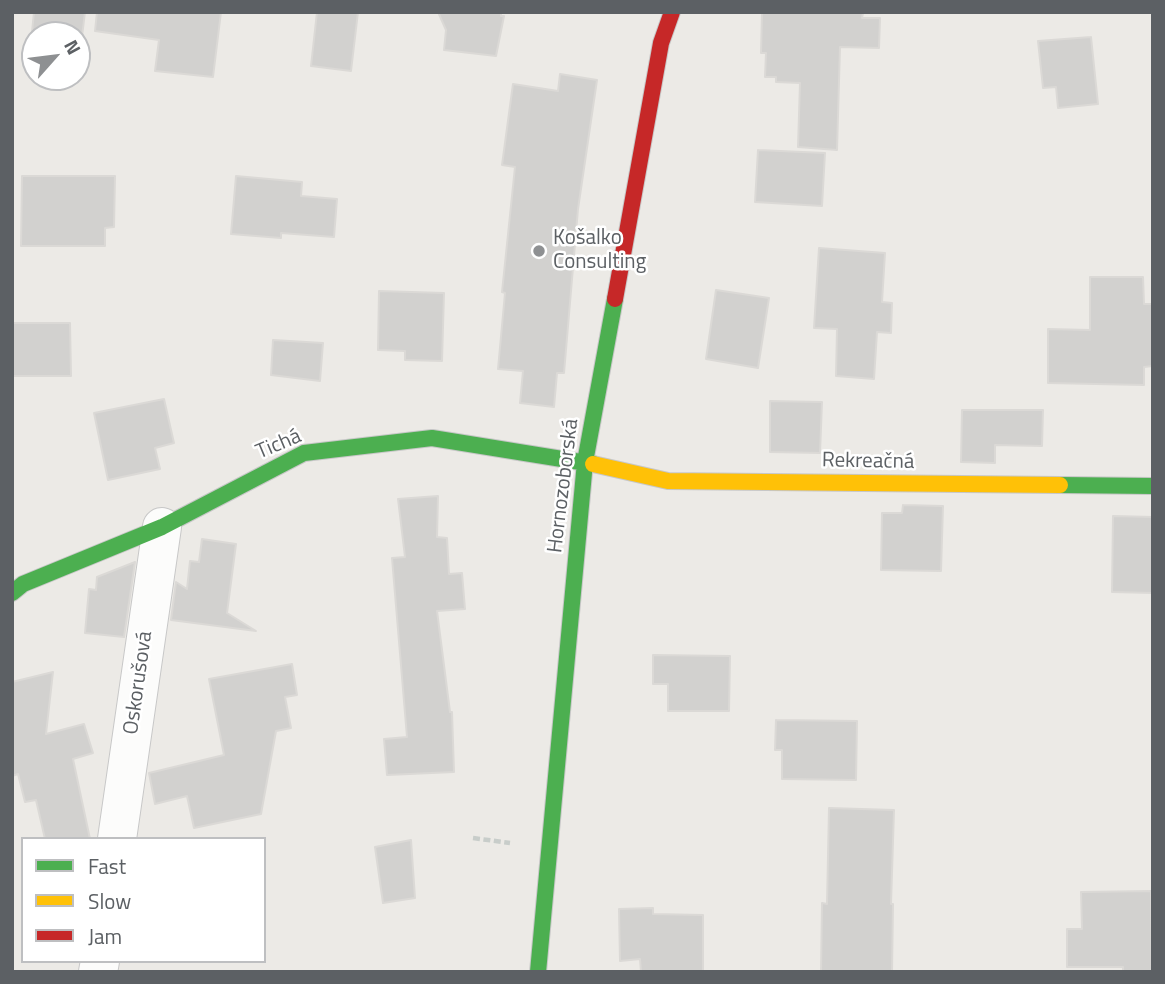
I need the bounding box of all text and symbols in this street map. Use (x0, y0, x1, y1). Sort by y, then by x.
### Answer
north arrow (21, 21, 91, 91)
text: N (57, 34, 89, 59)
place label: Košalko Consulting (553, 226, 646, 276)
marker: Košalko Consulting (531, 243, 547, 259)
street label: Hornozoborská (543, 417, 585, 555)
street label: Tichá (253, 424, 305, 466)
street label: Rekreačná (822, 449, 914, 475)
street label: Oskorušová (119, 630, 159, 736)
legend (21, 837, 266, 963)
text: Fast (88, 850, 126, 882)
text: Slow (88, 885, 131, 917)
text: Jam (88, 920, 122, 952)

